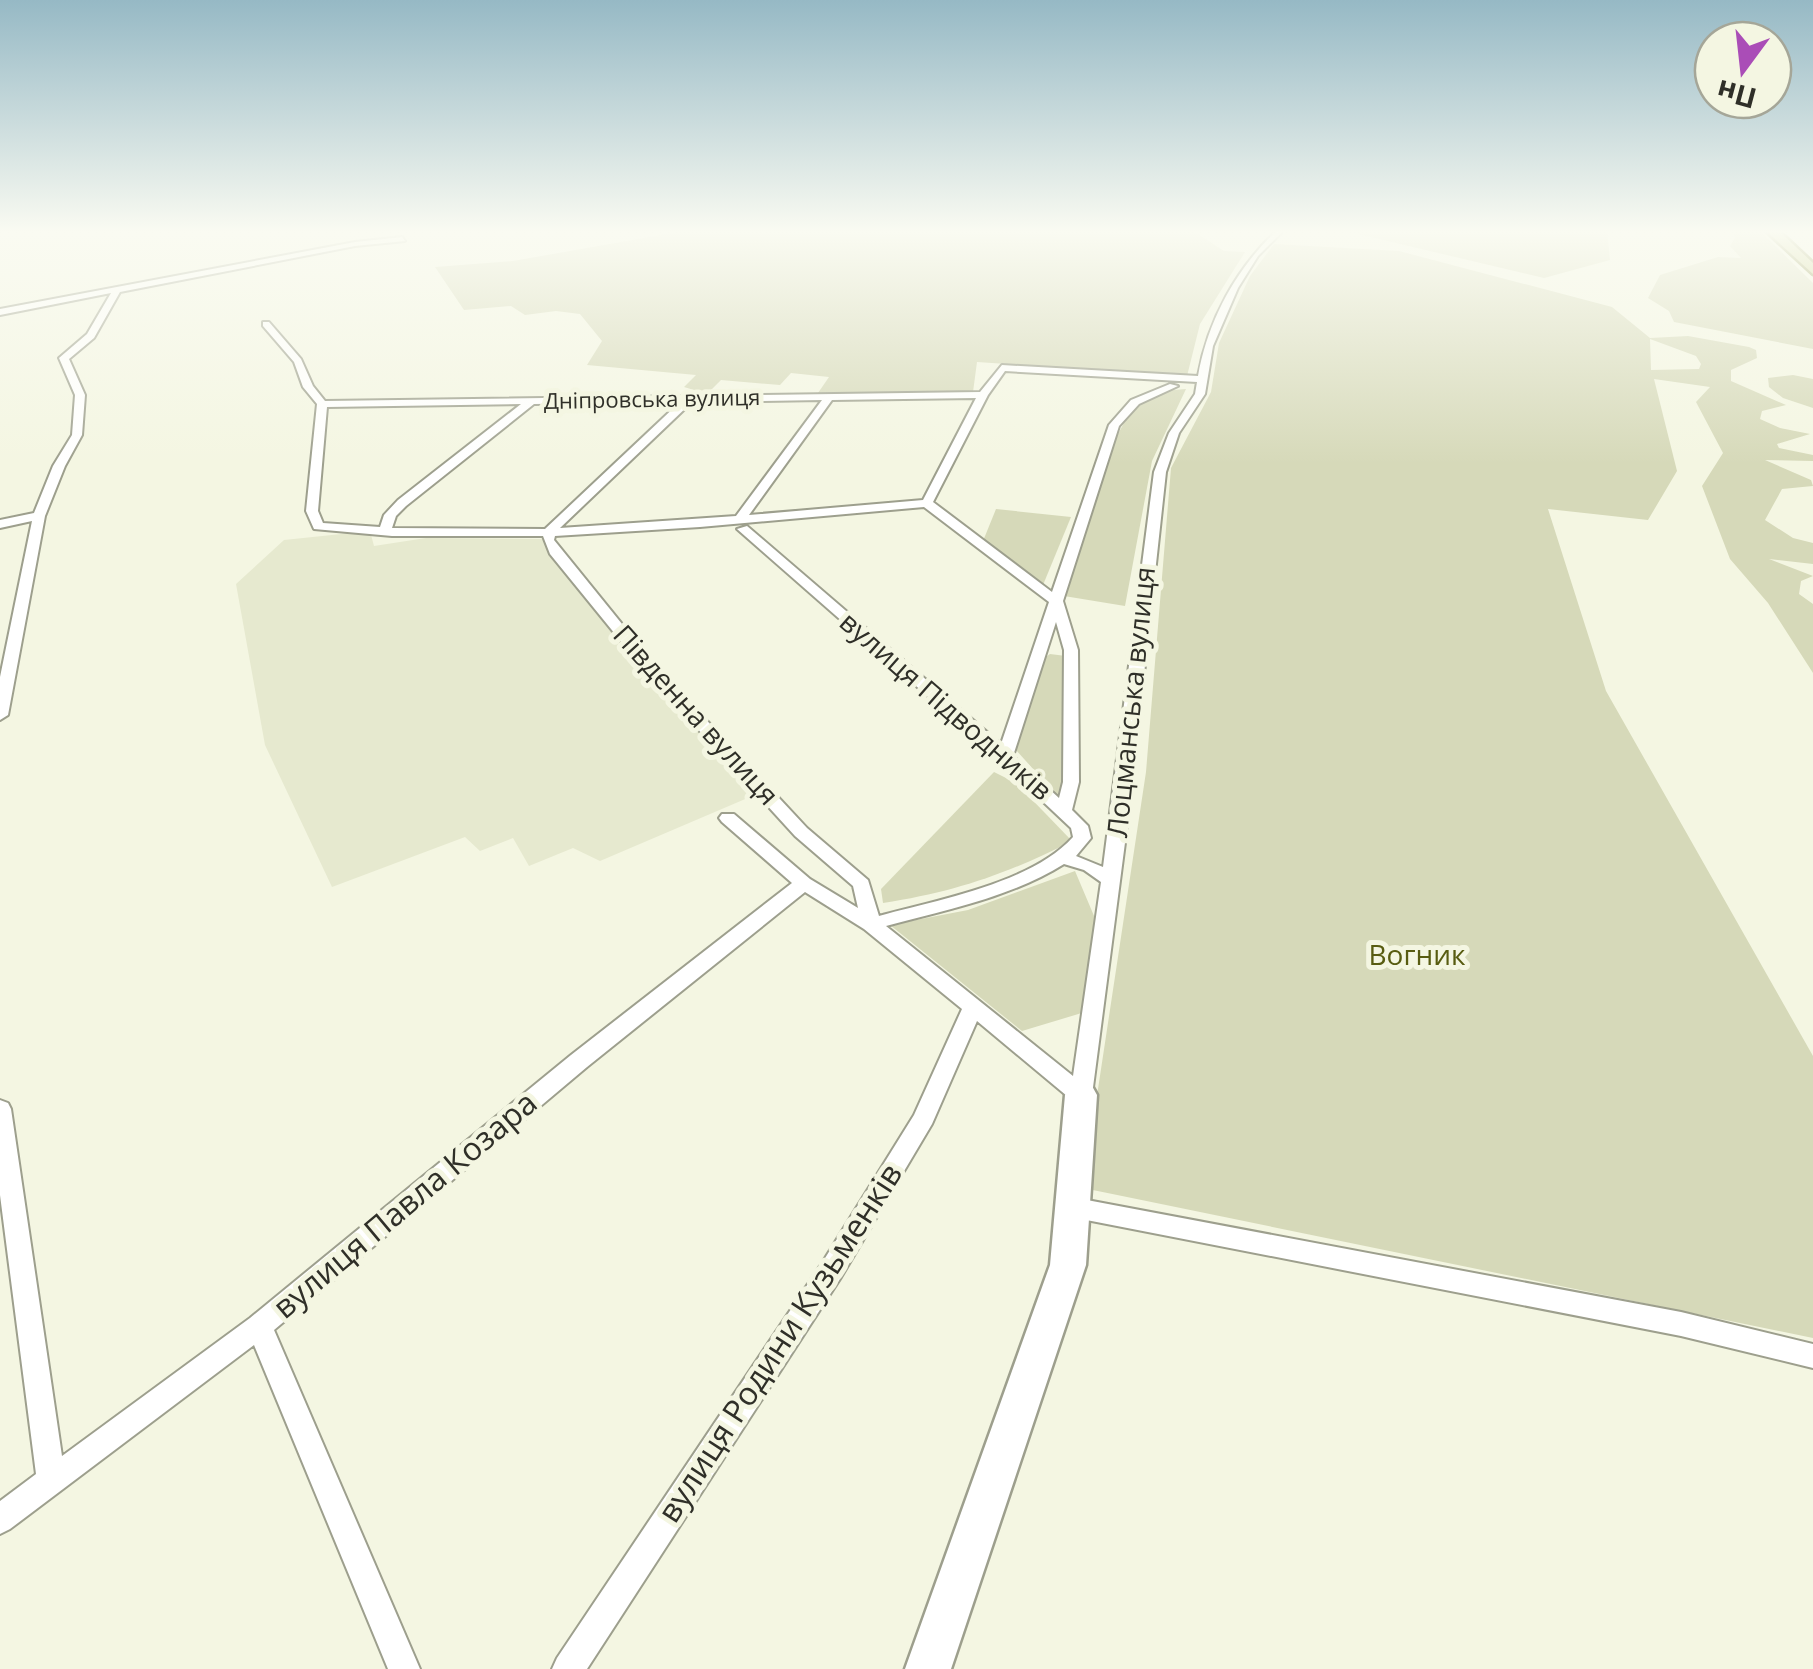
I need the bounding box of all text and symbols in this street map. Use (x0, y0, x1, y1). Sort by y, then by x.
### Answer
north arrow (1693, 20, 1793, 120)
text: Пн (1712, 72, 1760, 119)
street label: Дніпровська вулиця (543, 381, 760, 415)
street label: Лоцманська вулиця (1097, 565, 1163, 839)
street label: вулиця Підводників (832, 602, 1061, 808)
street label: Південна вулиця (605, 616, 788, 813)
park label: Вогник (1369, 935, 1466, 973)
street label: вулиця Павла Козара (263, 1081, 545, 1327)
street label: вулиця Родини Кузьменків (646, 1154, 911, 1530)

